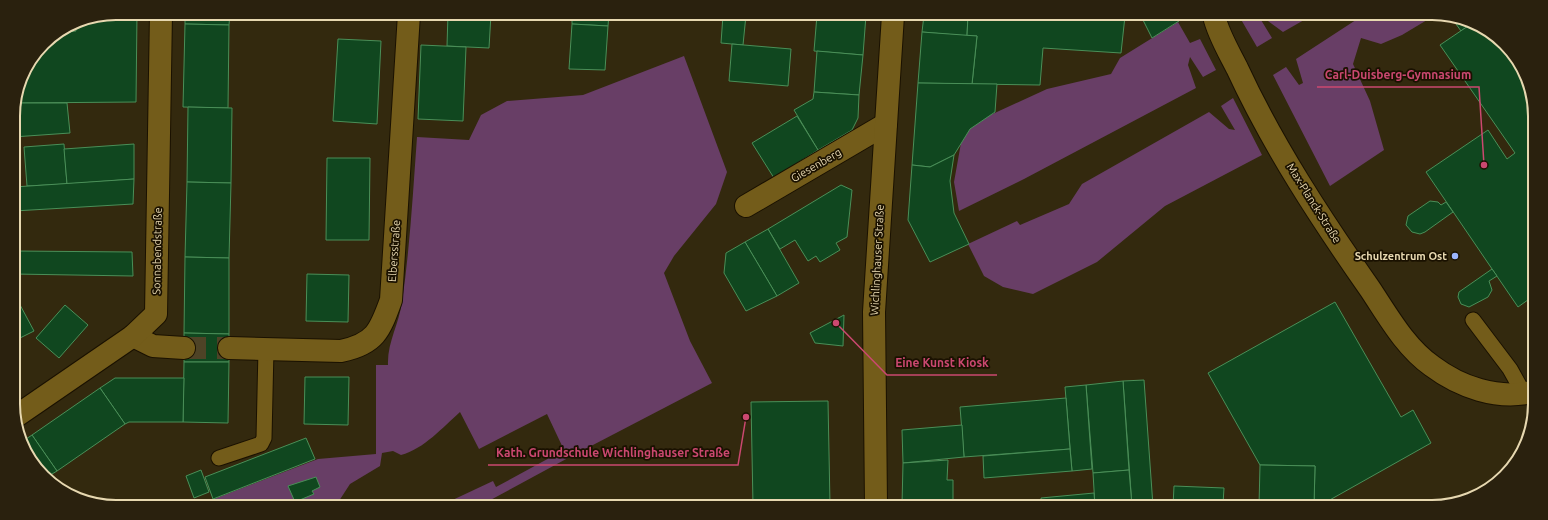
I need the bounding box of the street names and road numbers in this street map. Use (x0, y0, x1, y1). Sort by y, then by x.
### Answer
street label: Giesenberg (789, 146, 843, 184)
street label: Max-Planck-Straße (1285, 161, 1343, 245)
street label: Wichlinghauser Straße (868, 204, 886, 316)
street label: Sonnabendstraße (150, 207, 164, 295)
street label: Elbersstraße (386, 220, 402, 282)

